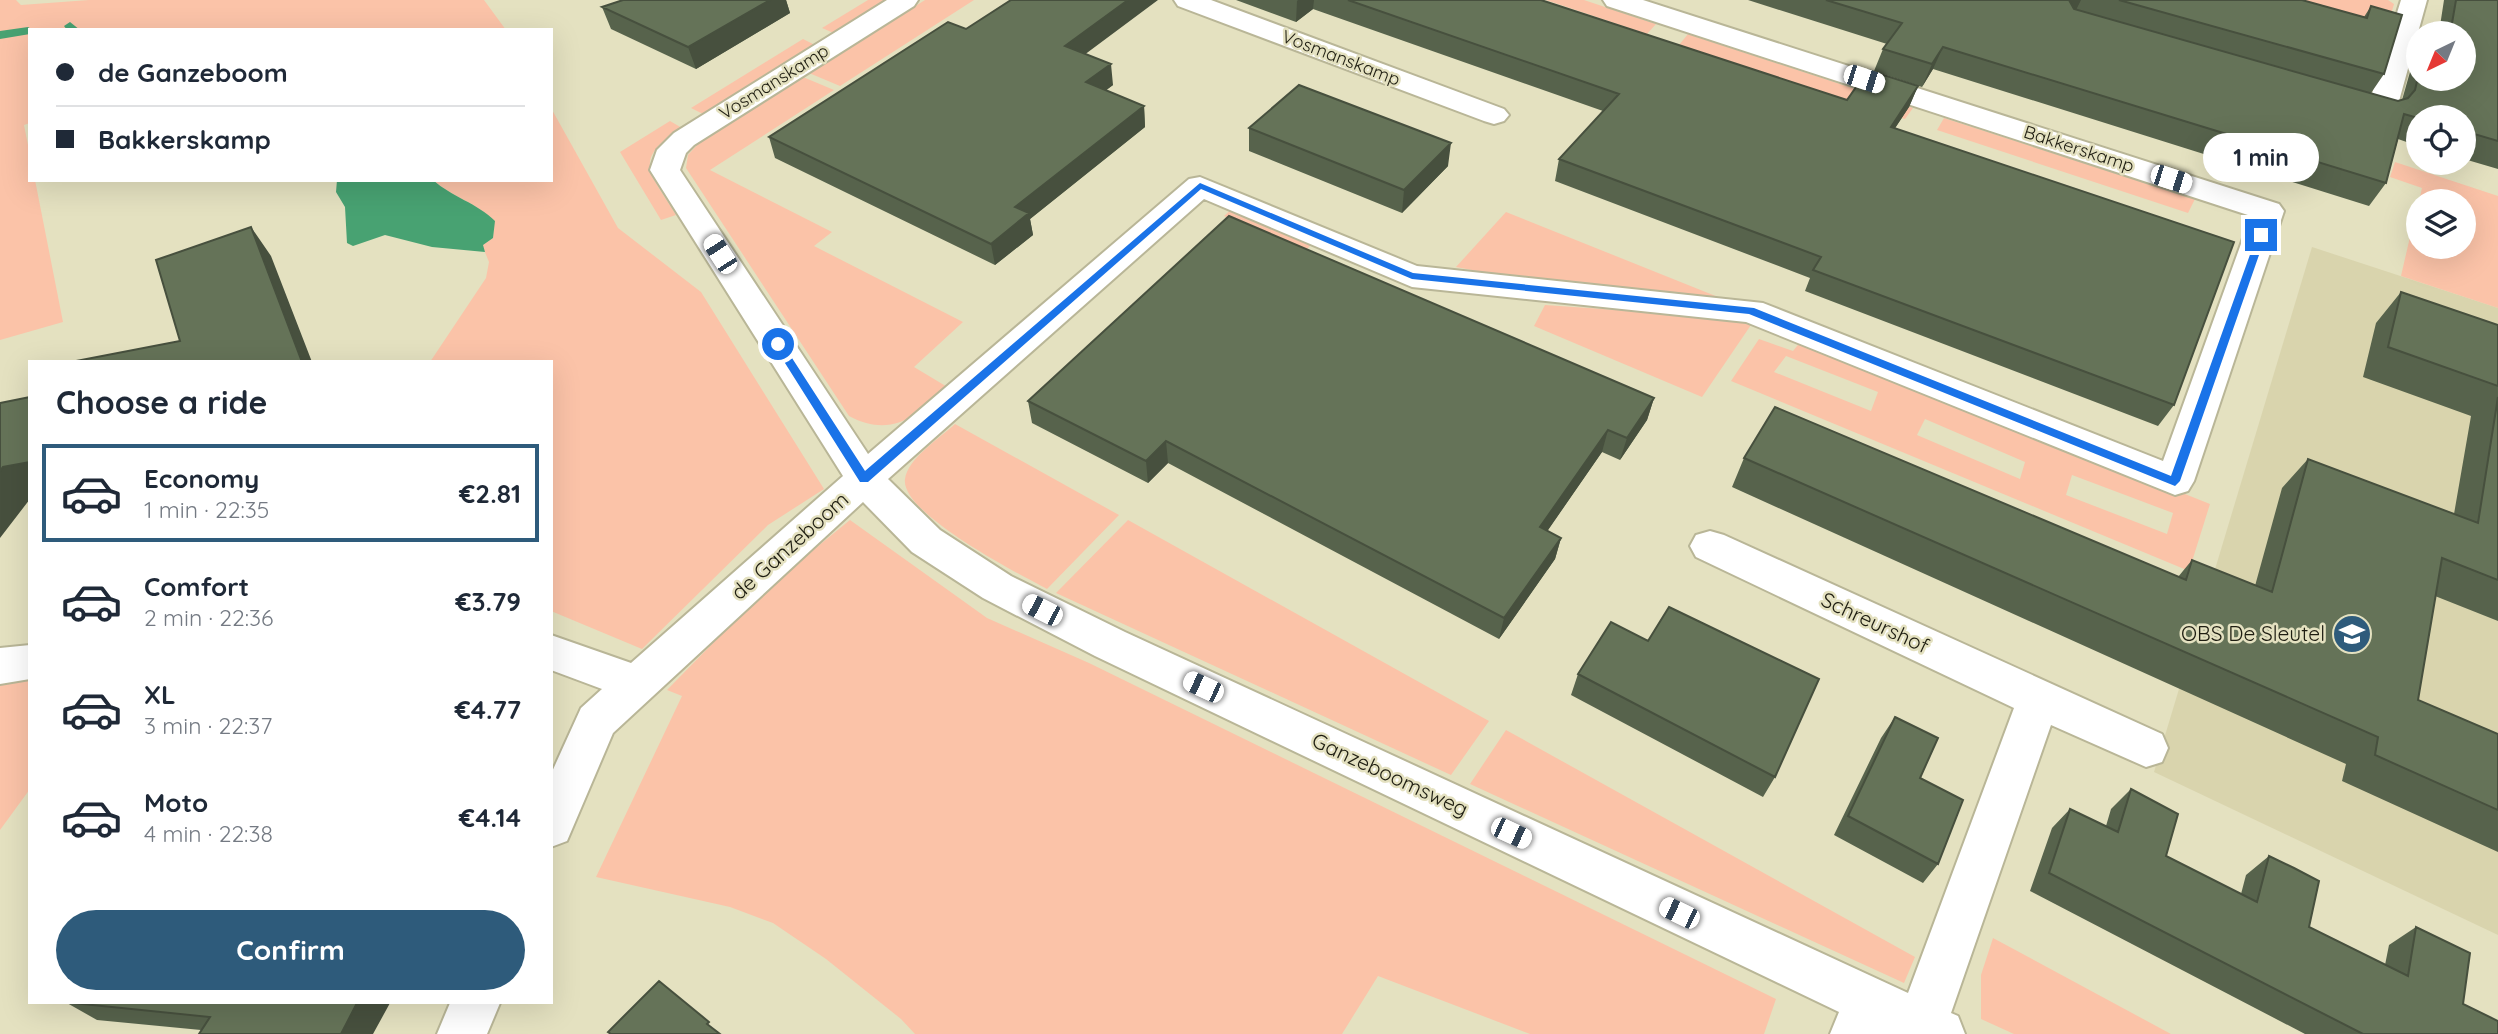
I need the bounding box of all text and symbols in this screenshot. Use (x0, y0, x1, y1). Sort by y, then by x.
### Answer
north arrow (2406, 21, 2476, 91)
map controls (2406, 21, 2476, 259)
street label: Vosmanskamp (1279, 24, 1404, 91)
street label: Vosmanskamp (715, 39, 833, 124)
text: de Ganzeboom (98, 56, 288, 89)
car (1841, 63, 1888, 95)
button: locate (2406, 105, 2476, 175)
street label: Bakkerskamp (2021, 120, 2137, 177)
text: Bakkerskamp (98, 123, 271, 156)
callout: 1 min (2203, 134, 2319, 182)
text: 1 min (2233, 143, 2289, 172)
car (2148, 163, 2195, 195)
button: layers (2406, 189, 2476, 259)
route end (2245, 219, 2277, 251)
car (700, 231, 741, 277)
route start (762, 328, 794, 360)
text: Choose a ride (56, 382, 268, 422)
icon: car (60, 462, 123, 525)
text: Economy (144, 462, 259, 495)
text: €2.81 (459, 477, 521, 510)
street label: de Ganzeboom (725, 486, 853, 605)
text: 1 min · 22:35 (144, 495, 269, 524)
icon: car (60, 570, 123, 633)
text: Comfort (144, 570, 249, 603)
text: €3.79 (455, 585, 521, 618)
street label: Schreurshof (1817, 586, 1934, 659)
car (1019, 591, 1066, 629)
text: 2 min · 22:36 (144, 603, 273, 632)
school or university icon: OBS De Sleutel (2331, 613, 2373, 655)
place label: OBS De Sleutel (2181, 620, 2325, 646)
car (1180, 669, 1227, 705)
icon: car (60, 678, 123, 741)
text: XL (144, 678, 176, 711)
text: €4.77 (454, 693, 521, 726)
text: 3 min · 22:37 (144, 711, 272, 740)
street label: Ganzeboomsweg (1308, 727, 1473, 822)
icon: car (60, 786, 123, 849)
text: Moto (144, 786, 208, 819)
text: €4.14 (459, 801, 521, 834)
car (1488, 815, 1535, 851)
text: 4 min · 22:38 (144, 819, 273, 848)
car (1656, 894, 1703, 932)
button: Confirm (56, 910, 525, 990)

